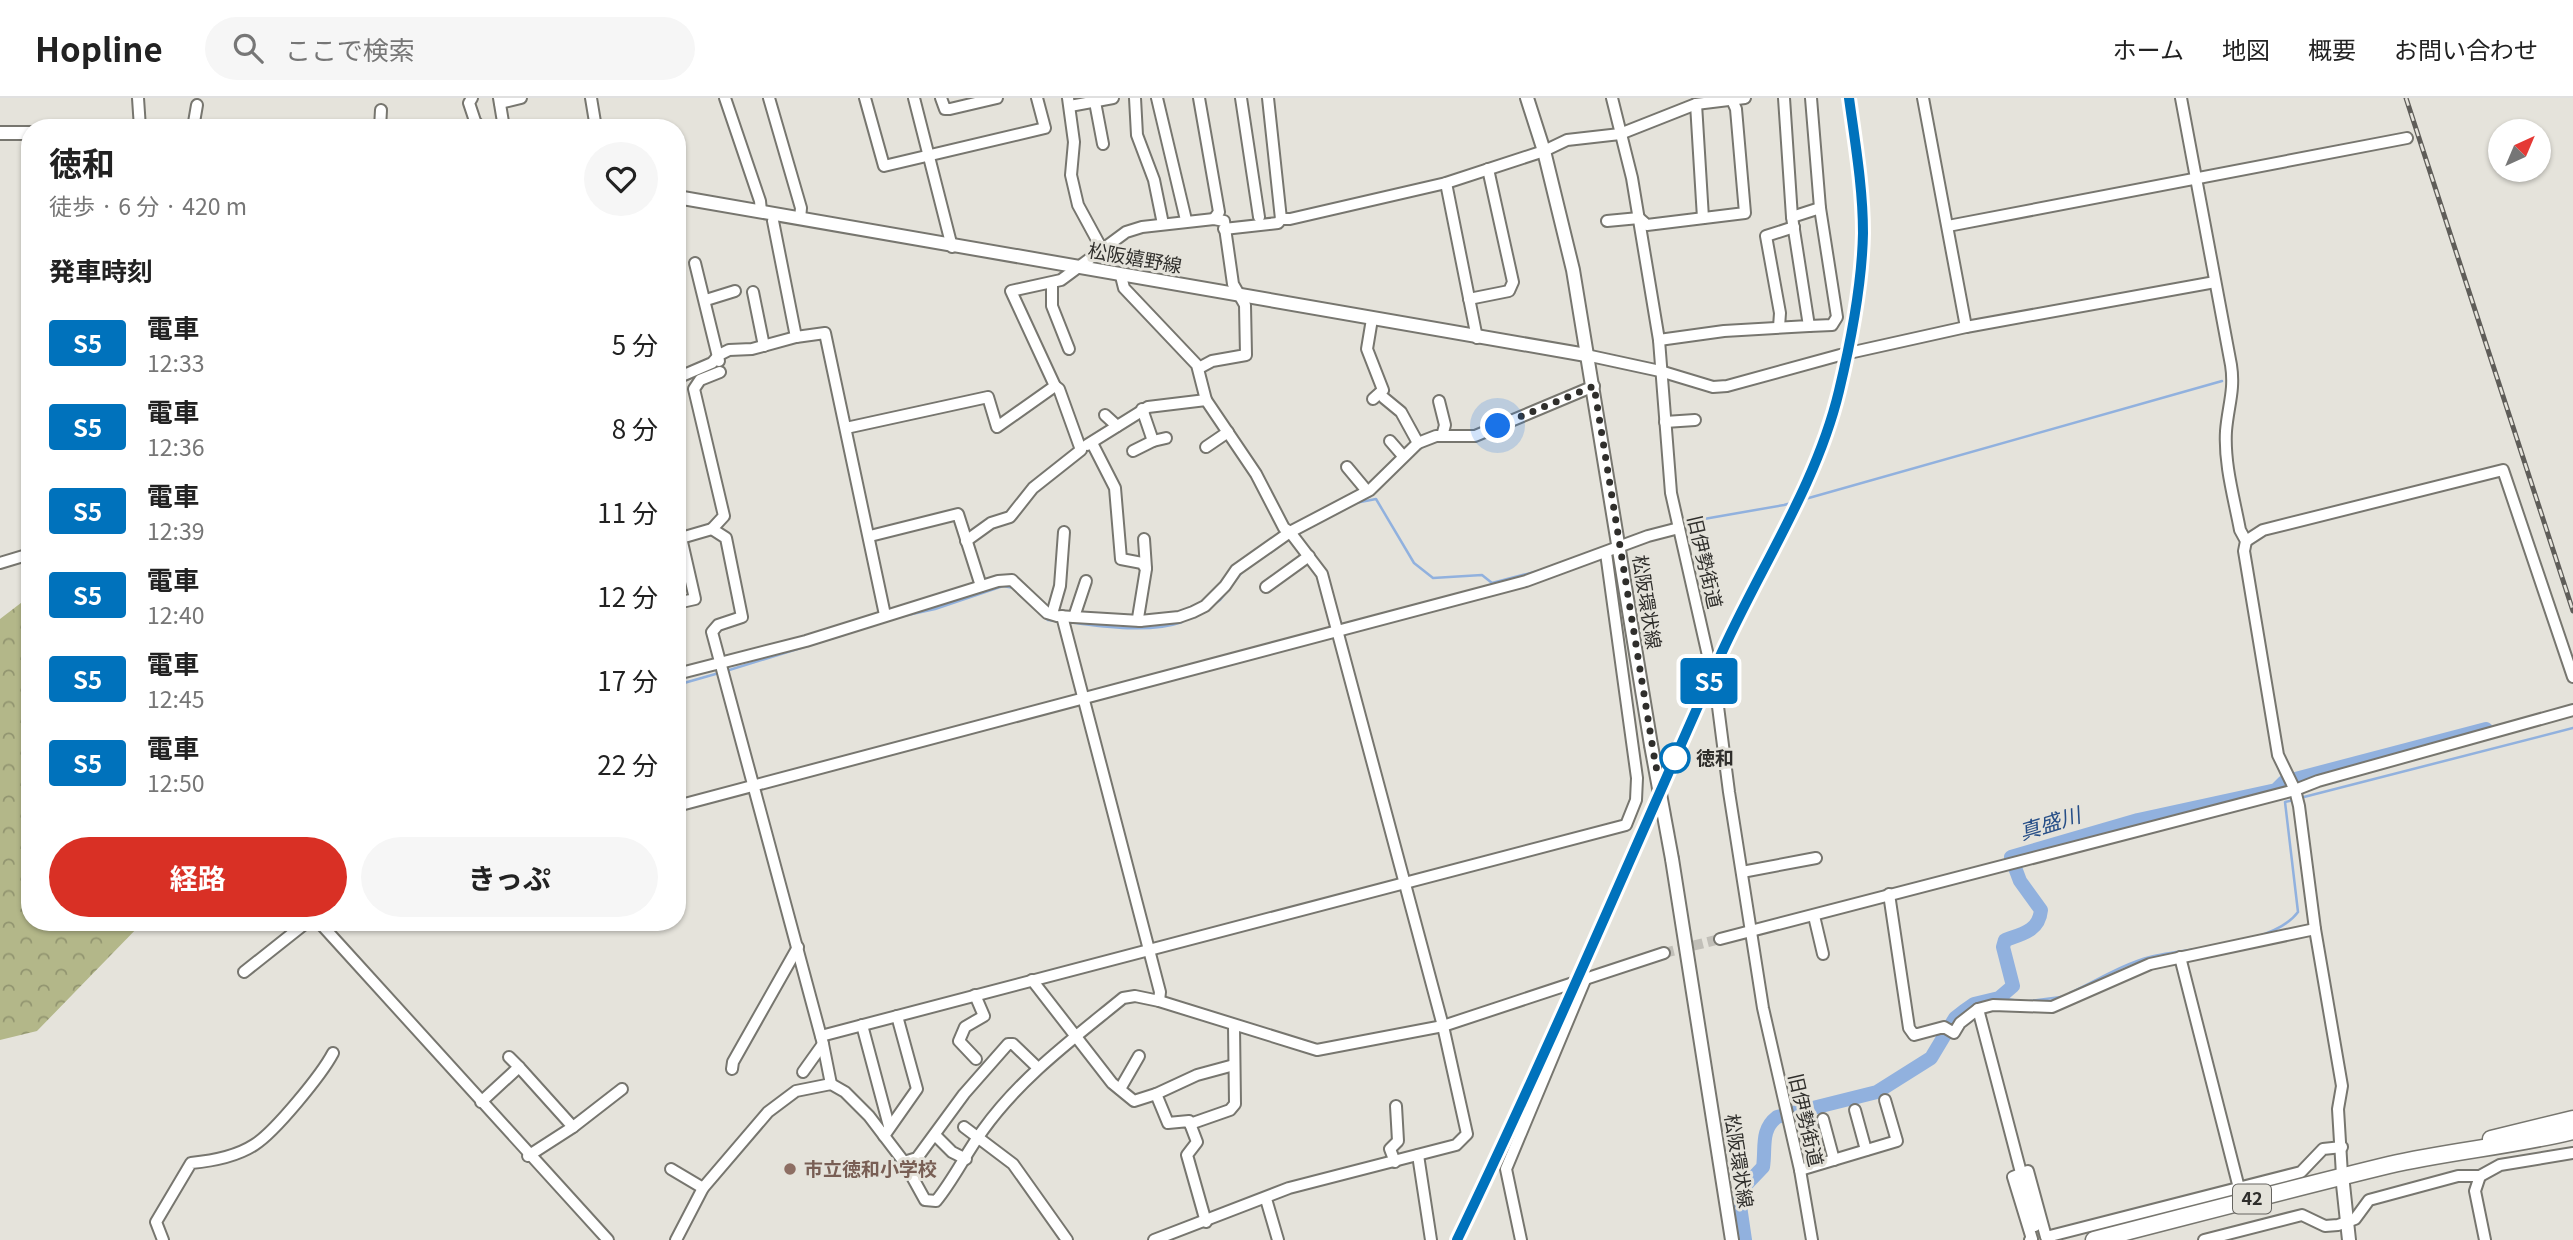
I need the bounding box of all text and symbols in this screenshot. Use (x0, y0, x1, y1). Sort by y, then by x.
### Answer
search box (205, 17, 695, 80)
text: Hopline (35, 24, 163, 72)
icon: search (229, 29, 267, 67)
text: ここで検索 (285, 30, 415, 67)
text: ホーム (2113, 31, 2184, 66)
text: 地図 (2222, 31, 2270, 66)
text: 概要 (2308, 31, 2356, 66)
text: お問い合わせ (2394, 31, 2538, 66)
north arrow (2488, 119, 2552, 182)
map controls (2488, 119, 2551, 182)
text: 徳和 (49, 138, 115, 186)
button: heart (584, 142, 658, 216)
text: 徒歩 · 6 分 · 420 m (49, 188, 247, 222)
street label: 松阪嬉野線 (1086, 235, 1184, 278)
text: 発車時刻 (49, 251, 153, 288)
text: 電車 (147, 308, 199, 345)
text: S5 (73, 325, 102, 360)
text: 5 分 (612, 325, 658, 362)
text: 12:33 (147, 345, 204, 379)
text: 電車 (147, 392, 199, 429)
your location (1480, 408, 1515, 443)
text: S5 (73, 409, 102, 444)
text: 8 分 (612, 409, 658, 446)
text: 12:36 (147, 429, 204, 463)
text: 電車 (147, 476, 199, 513)
text: S5 (73, 493, 102, 528)
text: 11 分 (597, 493, 658, 530)
street label: 旧伊勢街道 (1683, 512, 1730, 611)
text: 12:39 (147, 513, 204, 547)
street label: 松阪環状線 (1628, 553, 1669, 651)
text: 電車 (147, 560, 199, 597)
text: S5 (73, 577, 102, 612)
text: 12 分 (597, 577, 658, 614)
text: 12:40 (147, 597, 204, 631)
text: 電車 (147, 644, 199, 681)
line badge: S5 (1678, 658, 1740, 704)
text: S5 (73, 661, 102, 696)
text: 17 分 (597, 661, 658, 698)
text: S5 (1694, 663, 1724, 698)
text: 12:45 (147, 681, 204, 715)
text: 電車 (147, 728, 199, 765)
marker: 徳和 (1660, 743, 1690, 773)
place label: 徳和 (1696, 743, 1734, 770)
text: S5 (73, 745, 102, 780)
text: 22 分 (597, 745, 658, 782)
text: 12:50 (147, 765, 204, 799)
water label: 真盛川 (2015, 798, 2086, 846)
button: 経路 (49, 837, 347, 917)
button: きっぷ (361, 837, 658, 917)
street label: 旧伊勢街道 (1784, 1070, 1831, 1169)
street label: 松阪環状線 (1720, 1112, 1761, 1210)
place label: 市立徳和小学校 (804, 1154, 937, 1181)
marker: 市立徳和小学校 (782, 1161, 798, 1177)
road number: 42 (2233, 1184, 2271, 1214)

